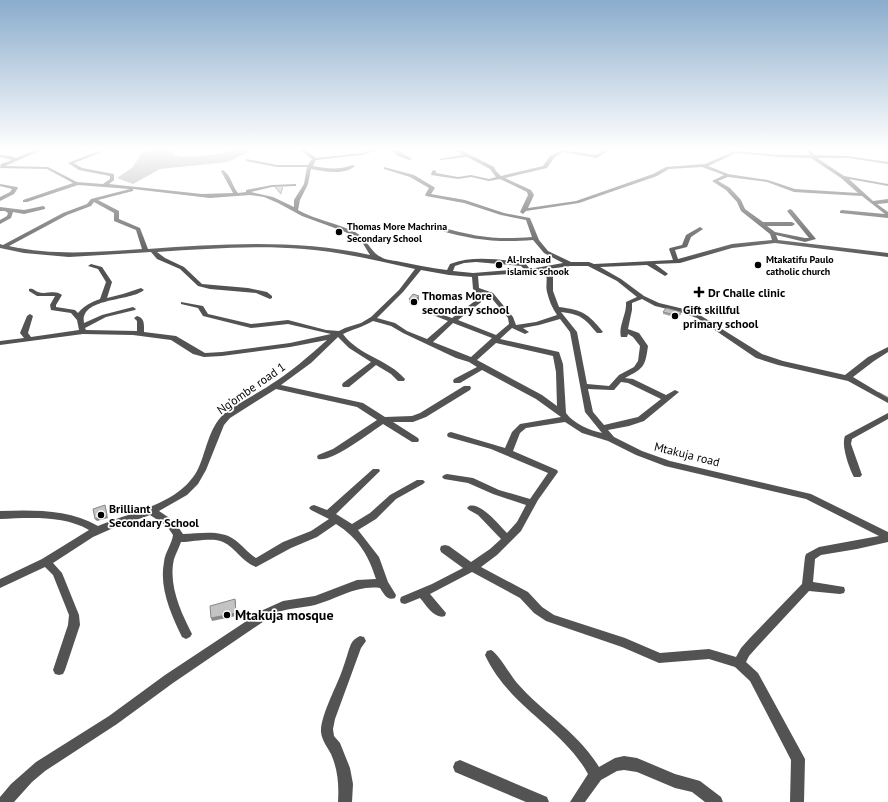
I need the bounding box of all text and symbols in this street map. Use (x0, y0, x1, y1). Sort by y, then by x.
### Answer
place label: Thomas More Machrina Secondary School (347, 220, 447, 245)
marker: Thomas More Machrina Secondary School (334, 227, 344, 237)
place label: Al-Irshaad islamic schook (507, 253, 569, 278)
place label: Mtakatifu Paulo catholic church (766, 253, 834, 278)
marker: Al-Irshaad islamic schook (494, 260, 504, 270)
marker: Mtakatifu Paulo catholic church (753, 260, 763, 270)
place label: Dr Challe clinic (708, 285, 785, 300)
marker: Dr Challe clinic (693, 286, 705, 298)
place label: Thomas More secondary school (422, 288, 510, 317)
marker: Thomas More secondary school (409, 297, 419, 307)
place label: Gift skillful primary school (683, 302, 759, 331)
marker: Gift skillful primary school (670, 311, 680, 321)
street label: Ng’ombe road 1 (214, 359, 288, 417)
street label: Mtakuja road (653, 439, 721, 469)
place label: Brilliant Secondary School (109, 501, 199, 530)
marker: Brilliant Secondary School (96, 510, 106, 520)
place label: Mtakuja mosque (235, 606, 334, 624)
marker: Mtakuja mosque (222, 610, 232, 620)

